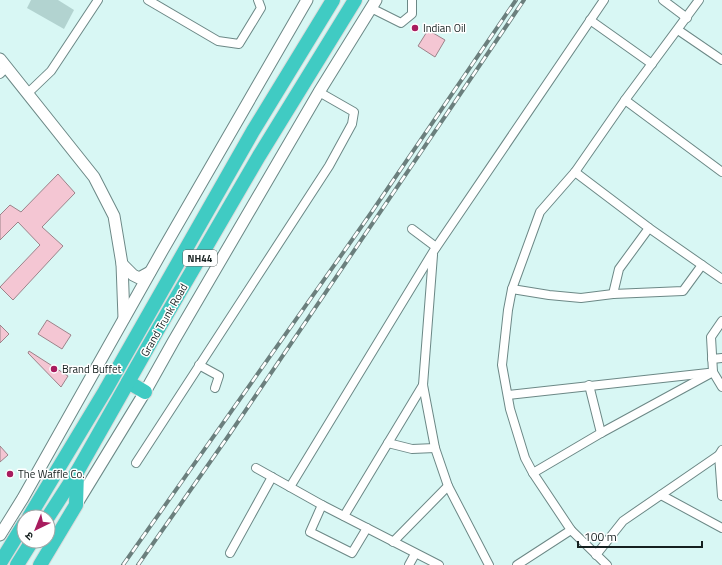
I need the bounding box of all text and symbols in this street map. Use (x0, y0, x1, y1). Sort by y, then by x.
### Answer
place label: Indian Oil (423, 20, 466, 36)
marker: Indian Oil (410, 23, 420, 33)
road number: NH44 (183, 250, 217, 266)
street label: Grand Trunk Road (137, 280, 192, 360)
place label: Brand Buffet (62, 361, 122, 377)
marker: Brand Buffet (49, 364, 59, 374)
place label: The Waffle Co. (18, 466, 85, 482)
marker: The Waffle Co. (5, 469, 15, 479)
north arrow (16, 509, 56, 549)
scale bar (578, 523, 702, 549)
text: 100 m (584, 527, 617, 546)
text: उ (21, 528, 37, 544)

